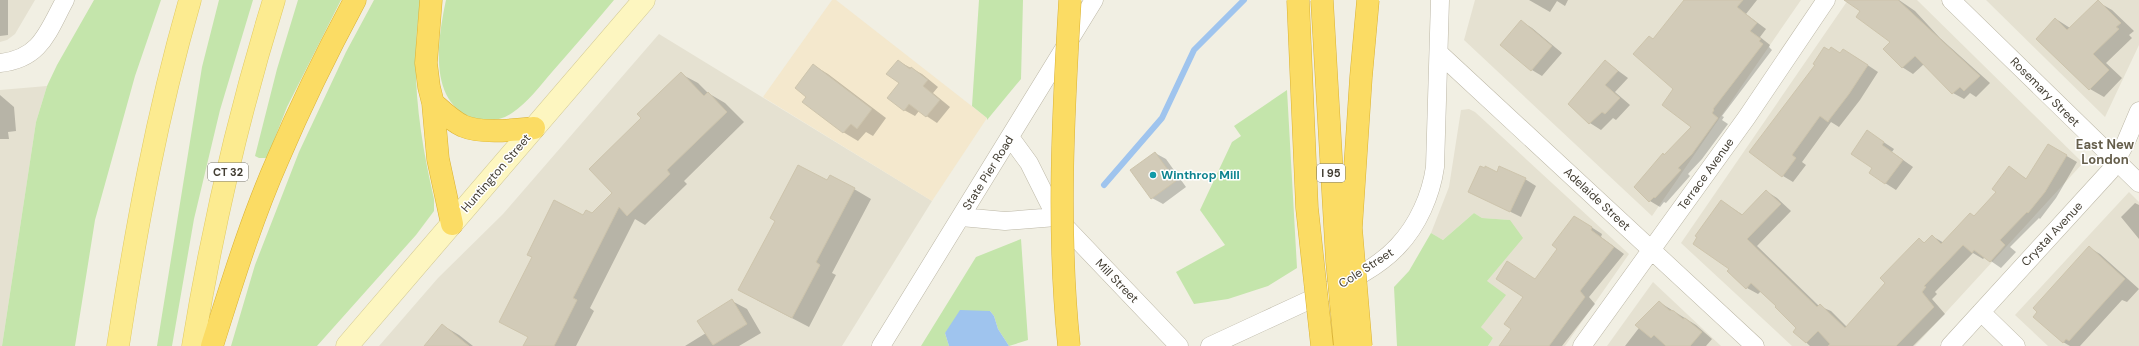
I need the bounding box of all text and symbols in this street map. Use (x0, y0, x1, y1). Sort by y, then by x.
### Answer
street label: Rosemary Street (2007, 54, 2083, 130)
street label: Huntington Street (458, 130, 535, 216)
street label: State Pier Road (959, 133, 1017, 213)
street label: Terrace Avenue (1674, 135, 1738, 213)
district label: East New London (2076, 136, 2134, 168)
road number: CT 32 (208, 163, 248, 181)
road number: I 95 (1317, 164, 1345, 182)
street label: Adelaide Street (1560, 164, 1634, 234)
place label: Winthrop Mill (1161, 167, 1240, 183)
marker: Winthrop Mill (1148, 170, 1158, 180)
street label: Crystal Avenue (2018, 198, 2086, 270)
street label: Cole Street (1335, 244, 1397, 292)
street label: Mill Street (1092, 255, 1142, 307)

